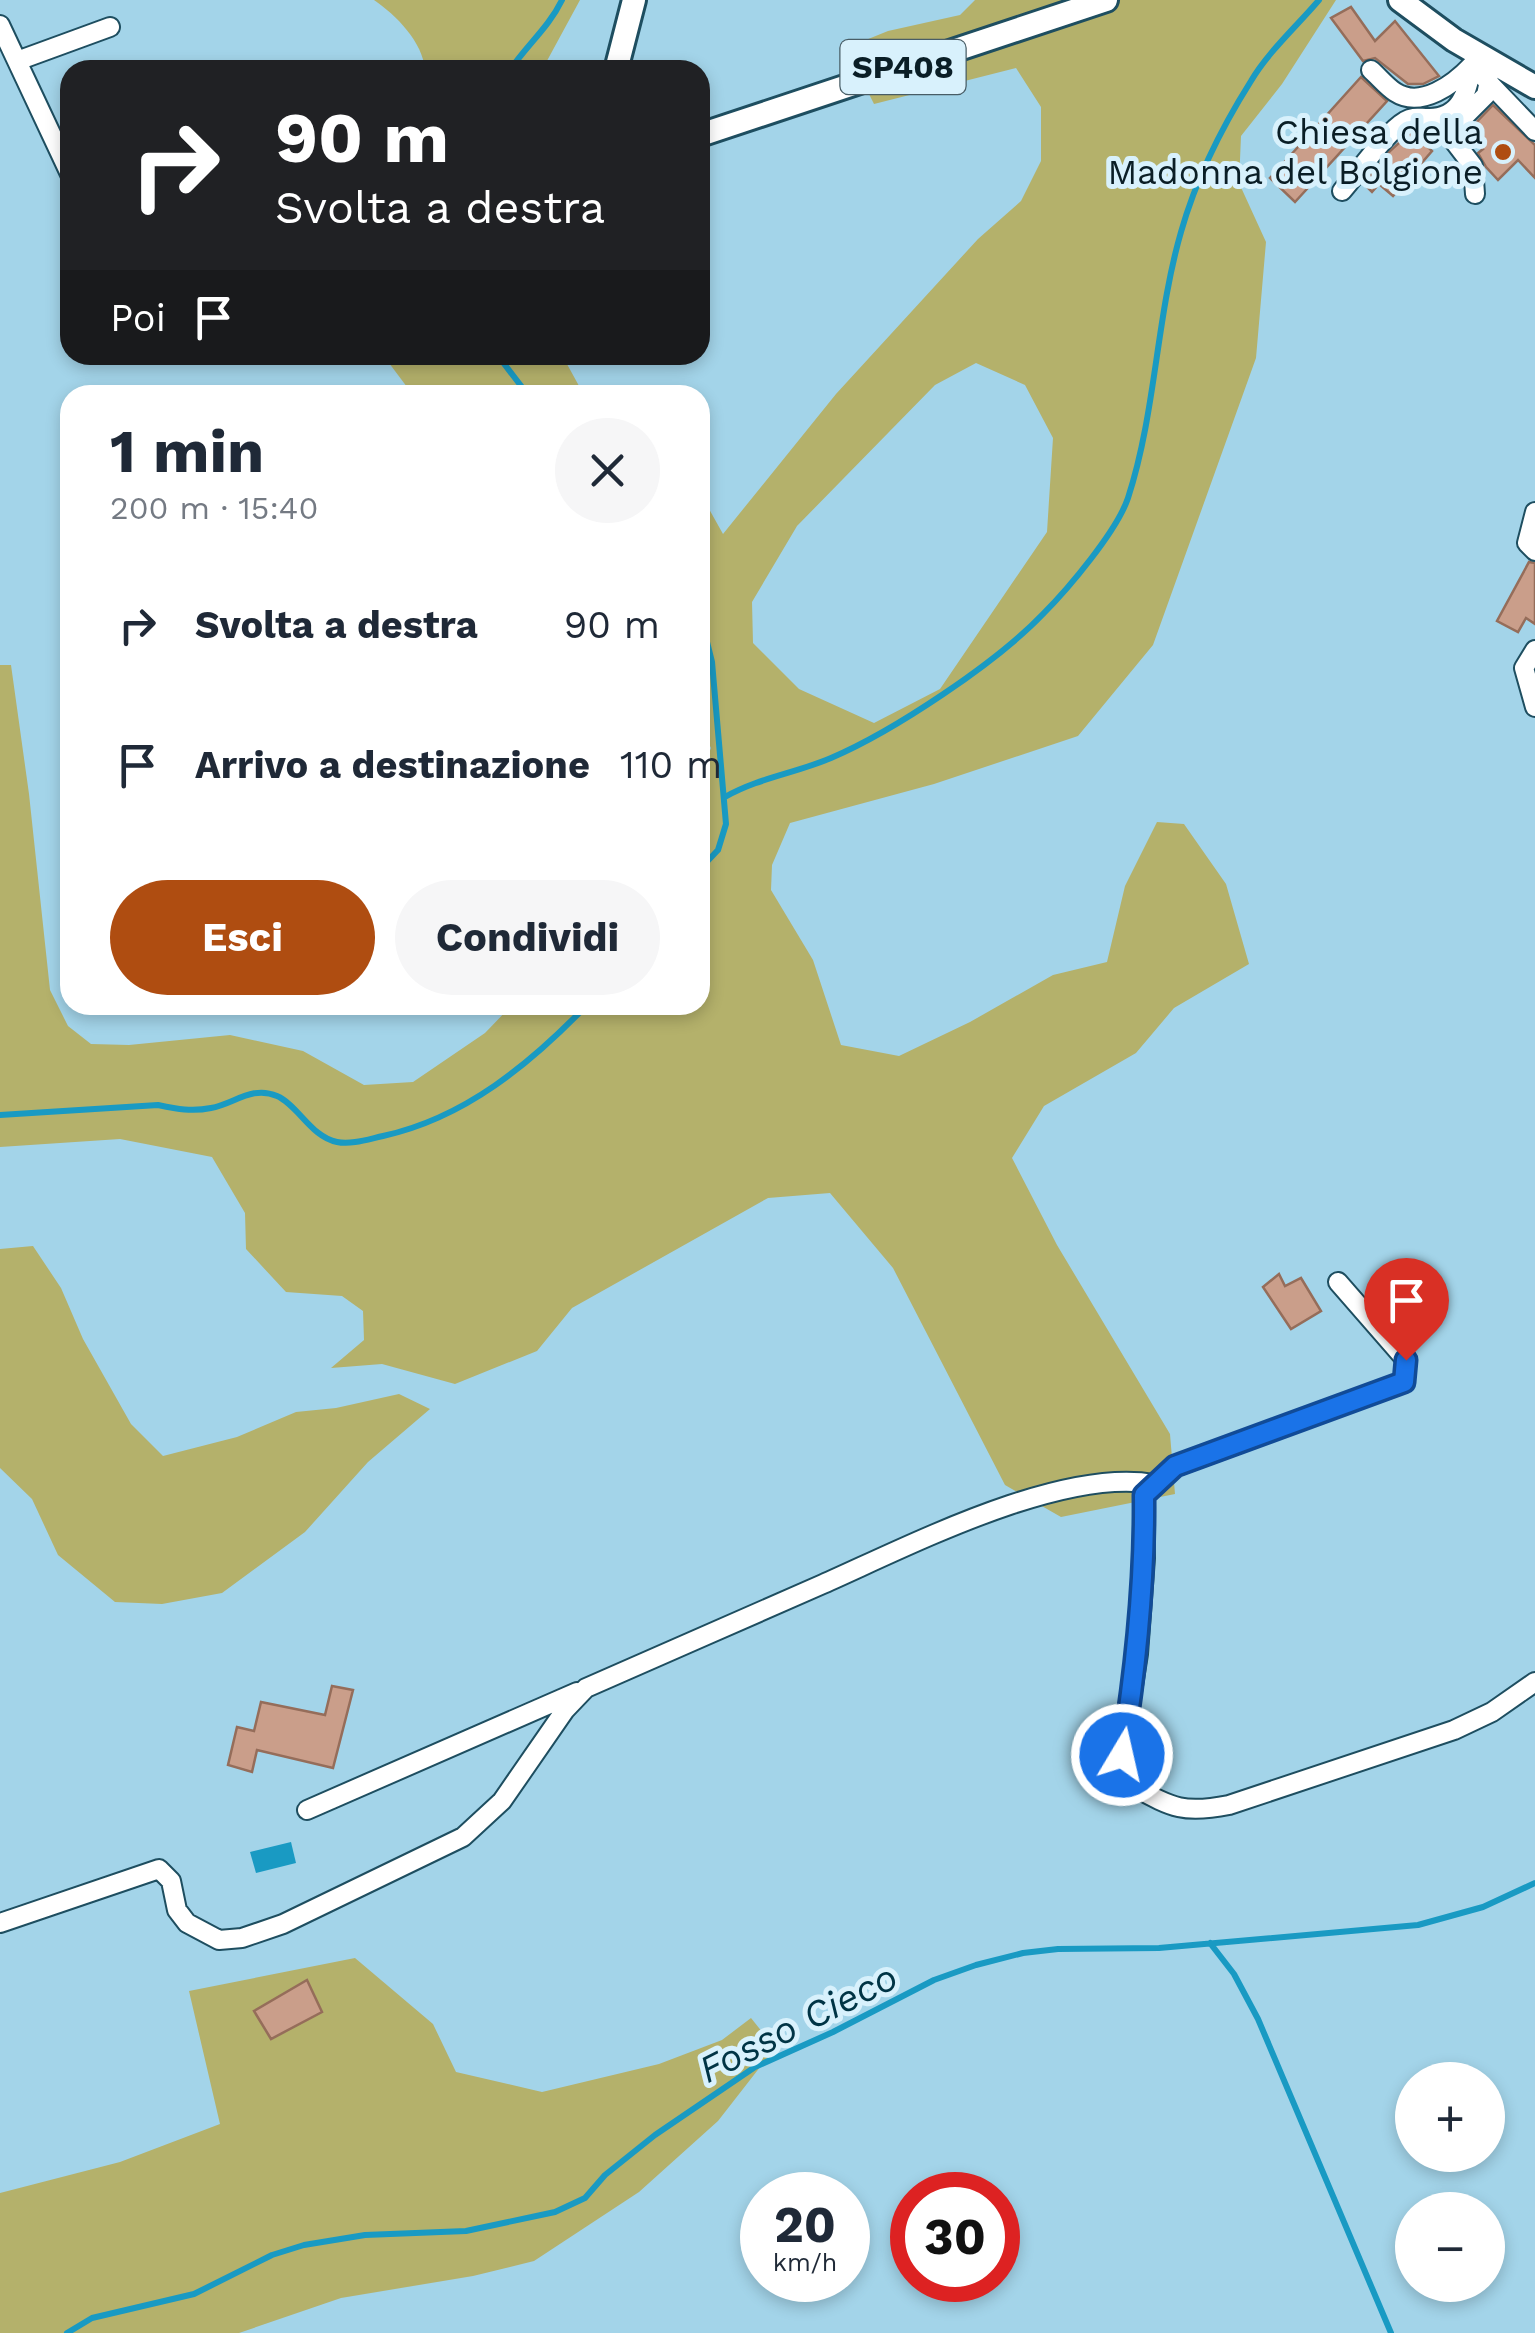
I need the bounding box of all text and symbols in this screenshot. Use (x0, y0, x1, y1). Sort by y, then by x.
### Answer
road number: SP408 (840, 40, 966, 94)
text: 90 m (275, 97, 449, 179)
icon: right (110, 100, 240, 230)
place label: Chiesa della Madonna del Bolgione (1107, 111, 1483, 193)
marker: Chiesa della Madonna del Bolgione (1492, 141, 1514, 163)
text: Svolta a destra (275, 181, 605, 234)
icon: arrive (186, 290, 241, 345)
text: Poi (110, 296, 166, 340)
text: 1 min (110, 416, 264, 487)
button: close (555, 418, 660, 523)
text: 200 m · 15:40 (110, 489, 318, 527)
icon: right (110, 598, 165, 653)
text: Svolta a destra (195, 603, 478, 647)
text: 90 m (564, 603, 660, 647)
icon: arrive (110, 738, 165, 793)
text: Arrivo a destinazione (195, 743, 590, 787)
text: 110 m (620, 743, 722, 787)
button: Esci (110, 880, 375, 995)
button: Condividi (395, 880, 660, 995)
pin (1364, 1258, 1449, 1361)
icon: arrive (1379, 1273, 1434, 1328)
position arrow (1070, 1703, 1174, 1807)
water label: Fosso Cieco (691, 1954, 905, 2092)
map controls (1395, 2062, 1505, 2302)
button: + (1395, 2062, 1505, 2172)
speed limit sign: 30 (890, 2172, 1020, 2302)
button: − (1395, 2192, 1505, 2302)
text: 20 (774, 2195, 836, 2254)
text: km/h (773, 2248, 837, 2277)

